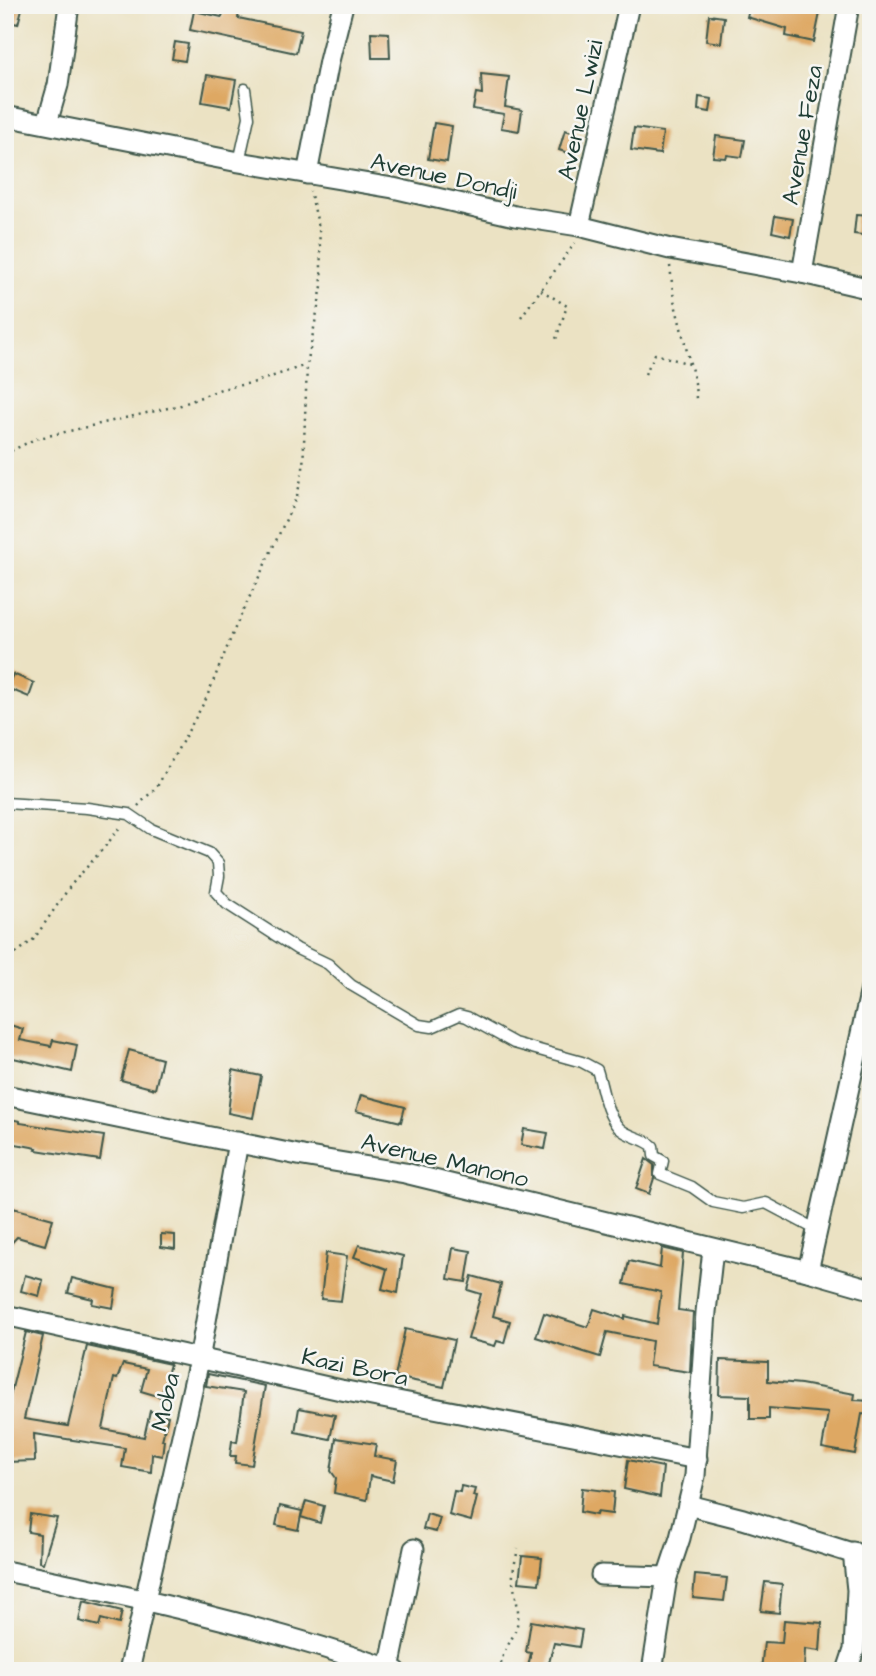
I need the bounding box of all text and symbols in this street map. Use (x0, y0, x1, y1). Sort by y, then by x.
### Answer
street label: Avenue Lwizi (550, 36, 613, 184)
street label: Avenue Feza (774, 63, 832, 208)
street label: Avenue Dondji (367, 145, 520, 209)
street label: Avenue Manono (358, 1125, 532, 1197)
street label: Kazi Bora (298, 1340, 411, 1396)
street label: Moba (143, 1370, 189, 1435)

